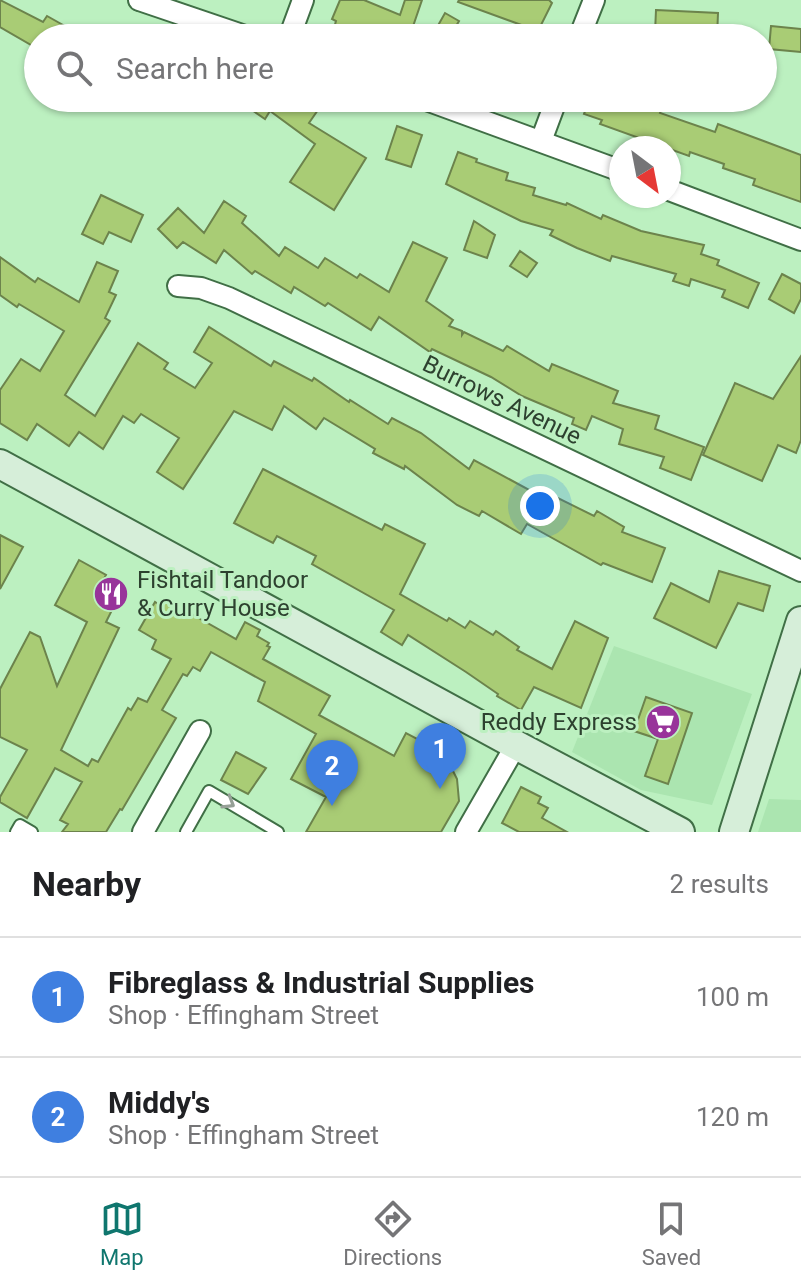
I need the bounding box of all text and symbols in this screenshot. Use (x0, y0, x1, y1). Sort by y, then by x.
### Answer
search box (24, 24, 777, 112)
icon: search (52, 46, 96, 90)
text: Search here (116, 51, 274, 86)
north arrow (609, 136, 681, 208)
street label: Burrows Avenue (418, 350, 586, 450)
your location (520, 486, 560, 526)
place label: Fishtail Tandoor & Curry House (137, 566, 308, 622)
restaurant icon: Fishtail Tandoor & Curry House (92, 575, 130, 613)
supermarket icon: Reddy Express (644, 703, 682, 741)
place label: Reddy Express (481, 708, 637, 736)
pin: 1 (414, 723, 466, 789)
pin: 2 (306, 740, 358, 806)
one-way arrow (220, 793, 235, 809)
text: Nearby (32, 864, 141, 904)
text: 2 results (670, 869, 769, 899)
text: Fibreglass & Industrial Supplies (108, 965, 535, 1000)
text: 1 (51, 982, 65, 1012)
text: 100 m (696, 982, 769, 1012)
text: Shop · Effingham Street (108, 1000, 379, 1030)
text: Middy's (108, 1085, 210, 1120)
text: 2 (51, 1102, 65, 1132)
text: 120 m (696, 1102, 769, 1132)
text: Shop · Effingham Street (108, 1120, 379, 1150)
tab: Map (100, 1197, 144, 1270)
tab: Directions (343, 1197, 442, 1270)
tab: Saved (642, 1197, 701, 1270)

